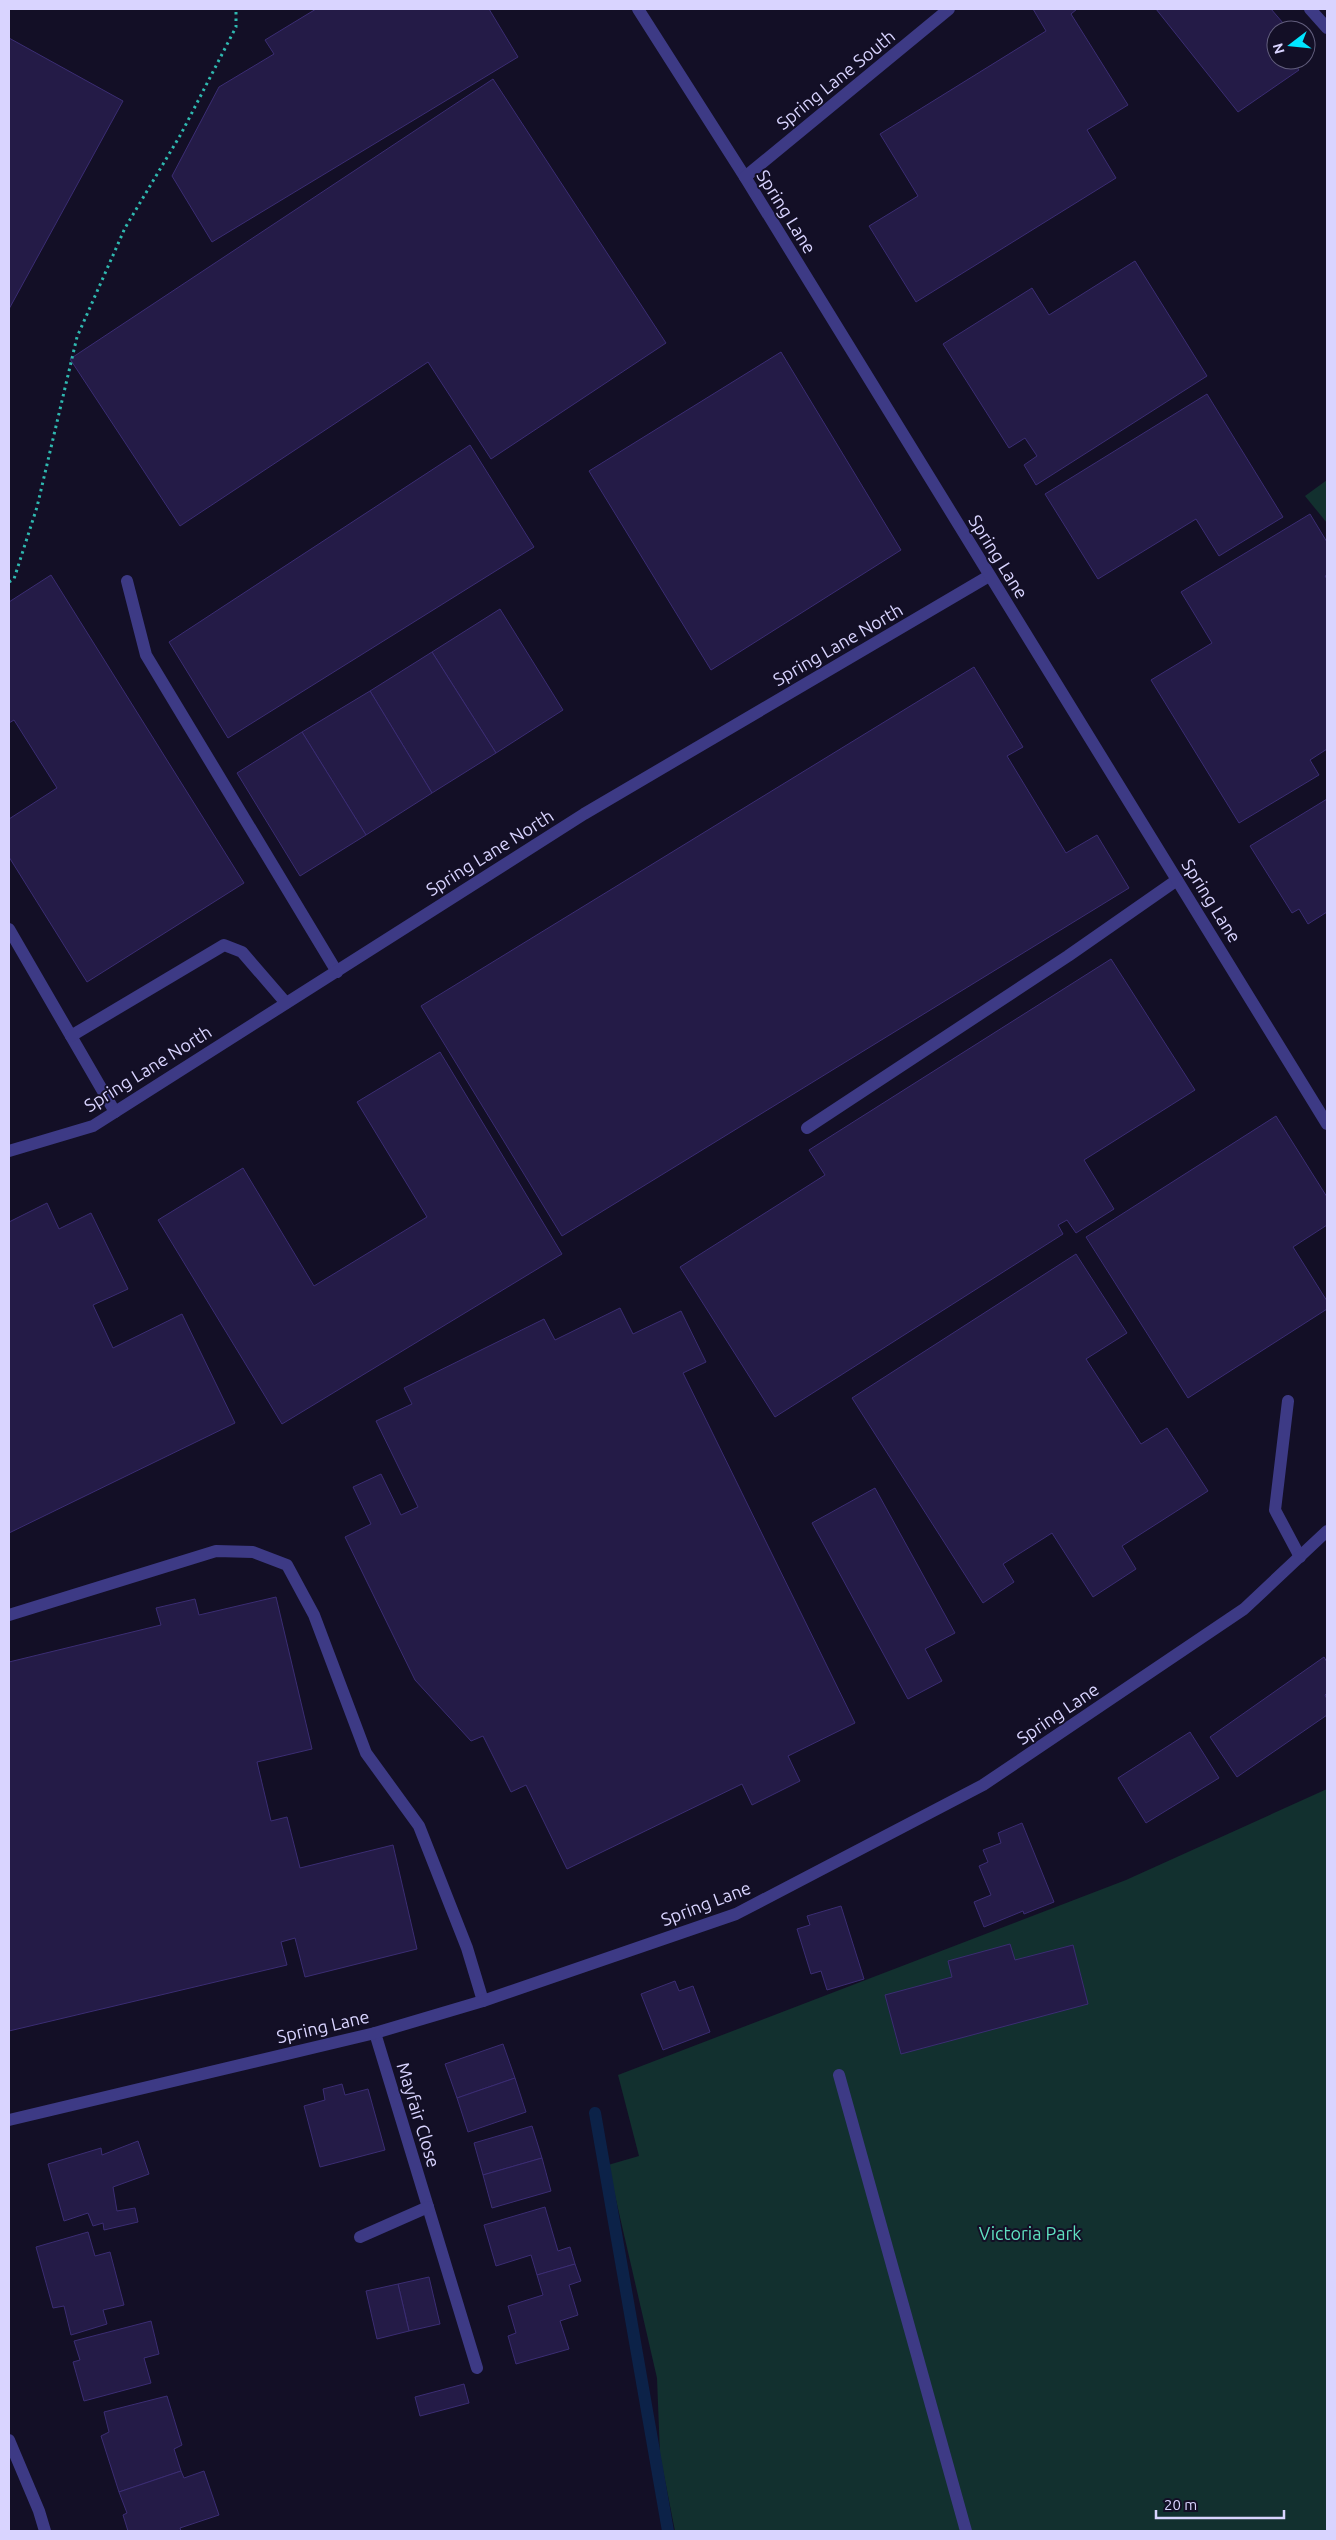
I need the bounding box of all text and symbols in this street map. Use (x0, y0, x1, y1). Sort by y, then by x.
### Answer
north arrow (1266, 20, 1316, 70)
street label: Spring Lane South (772, 25, 899, 133)
text: N (1269, 41, 1288, 56)
street label: Spring Lane (753, 166, 820, 257)
street label: Spring Lane (965, 511, 1032, 602)
street label: Spring Lane North (769, 599, 906, 689)
street label: Spring Lane North (422, 805, 557, 899)
street label: Spring Lane (1178, 855, 1245, 946)
street label: Spring Lane North (80, 1021, 215, 1115)
street label: Spring Lane (1013, 1678, 1102, 1748)
street label: Spring Lane (658, 1877, 753, 1929)
street label: Spring Lane (274, 2006, 371, 2046)
street label: Mayfair Close (393, 2060, 444, 2170)
park label: Victoria Park (979, 2223, 1081, 2243)
scale bar (1156, 2488, 1284, 2520)
text: 20 m (1164, 2496, 1197, 2513)

